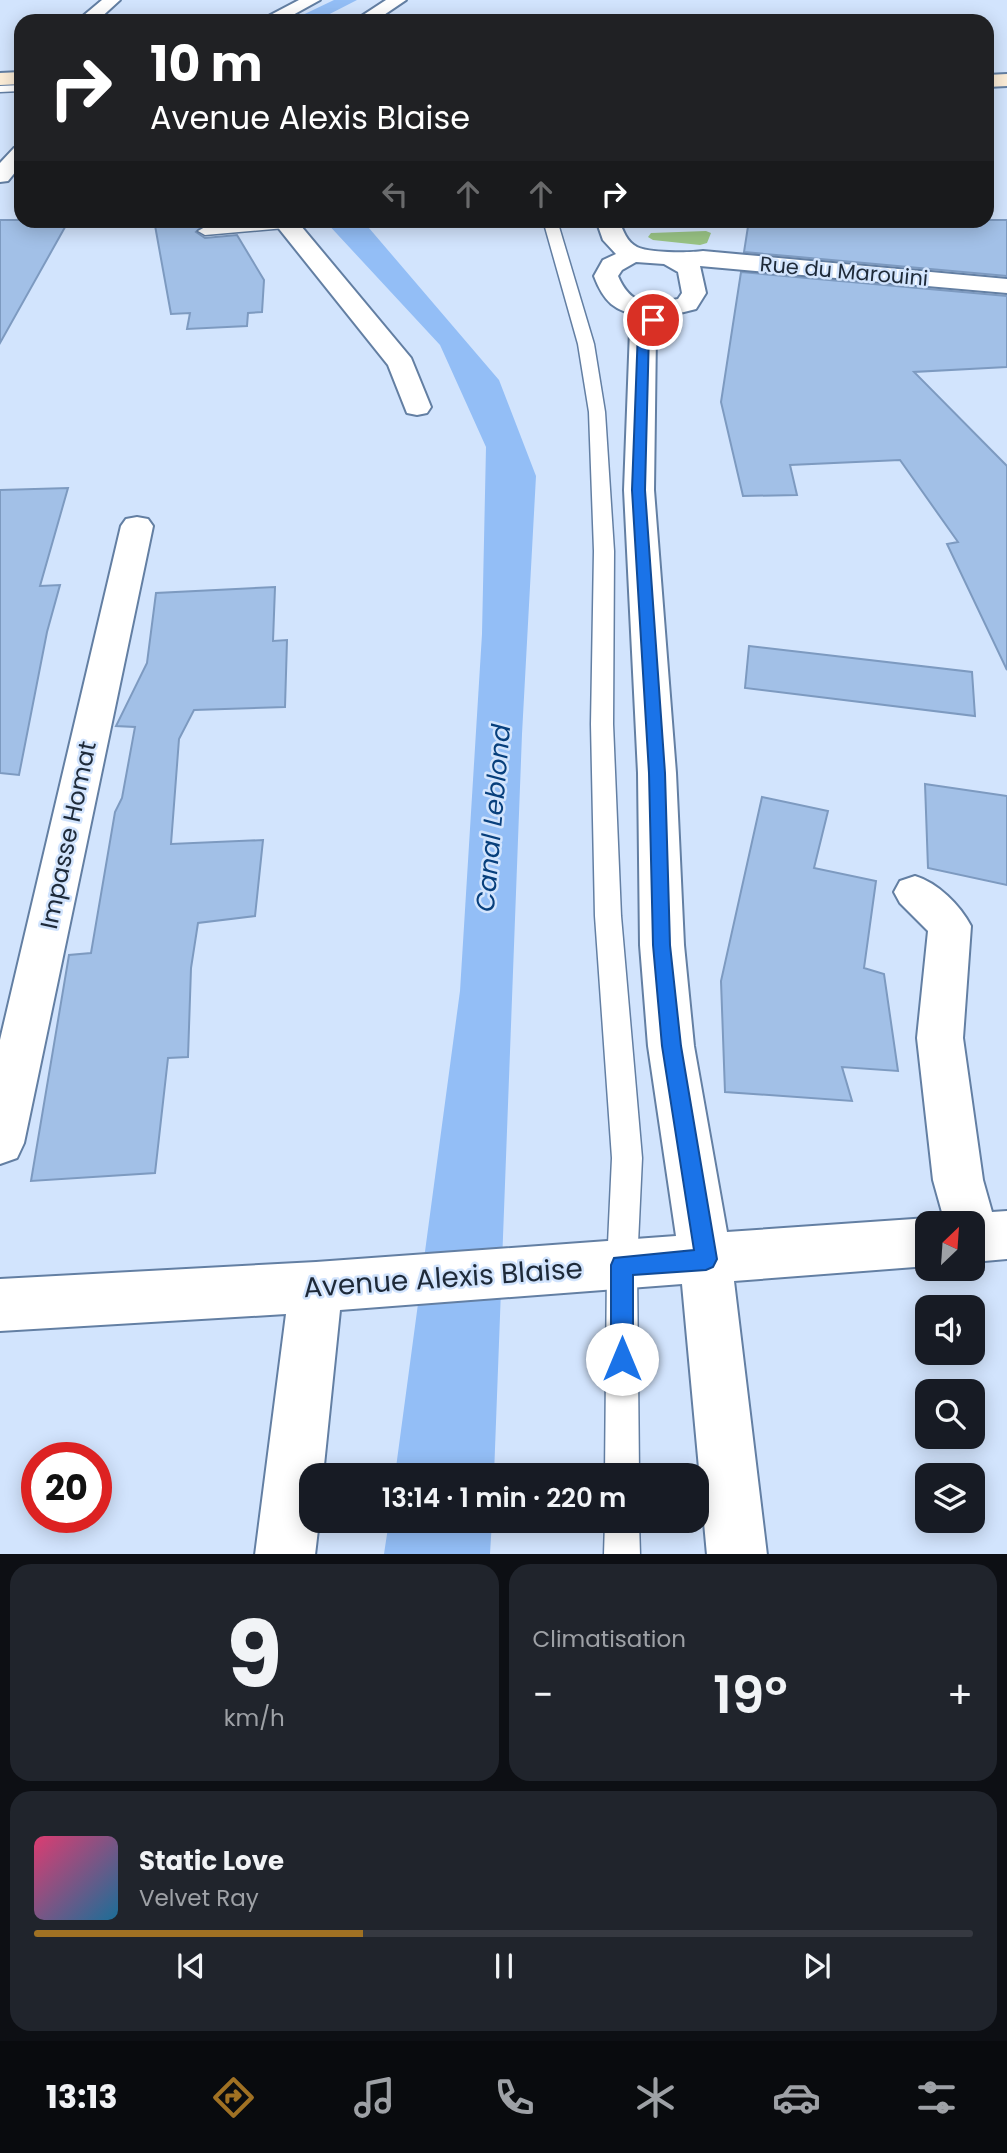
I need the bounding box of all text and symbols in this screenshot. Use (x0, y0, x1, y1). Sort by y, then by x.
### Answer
text: 10 m (150, 30, 263, 98)
icon: right (35, 42, 126, 133)
text: Avenue Alexis Blaise (150, 95, 470, 140)
icon: left (376, 175, 414, 213)
icon: ahead (449, 175, 487, 213)
icon: ahead (522, 175, 560, 213)
icon: right (595, 175, 633, 213)
street label: Rue du Marouini (759, 249, 929, 293)
pin (623, 290, 683, 350)
icon: arrive (634, 301, 672, 339)
water label: Canal Leblond (467, 722, 519, 913)
street label: Impasse Homat (32, 738, 104, 932)
north arrow (915, 1211, 985, 1281)
map controls (915, 1211, 985, 1533)
street label: Avenue Alexis Blaise (302, 1249, 584, 1307)
button: sound (915, 1295, 985, 1365)
position arrow (585, 1322, 659, 1396)
button: search (915, 1379, 985, 1449)
speed limit sign: 20 (21, 1442, 112, 1533)
button: layers (915, 1463, 985, 1533)
text: 13:14 · 1 min · 220 m (382, 1480, 626, 1516)
text: 9 (226, 1591, 282, 1719)
text: Climatisation (533, 1623, 686, 1655)
text: 19° (713, 1658, 787, 1731)
text: − (533, 1668, 553, 1721)
text: + (947, 1668, 973, 1721)
text: km/h (224, 1702, 285, 1734)
text: Static Love (139, 1843, 284, 1879)
text: Velvet Ray (139, 1882, 259, 1914)
icon: previous (172, 1947, 210, 1985)
icon: pause (485, 1947, 523, 1985)
icon: next (798, 1947, 836, 1985)
icon: directions (209, 2073, 258, 2122)
icon: music (350, 2073, 399, 2122)
icon: phone (490, 2073, 539, 2122)
icon: climate (631, 2073, 680, 2122)
icon: car (772, 2073, 821, 2122)
icon: filters (912, 2073, 961, 2122)
text: 13:13 (46, 2074, 118, 2119)

